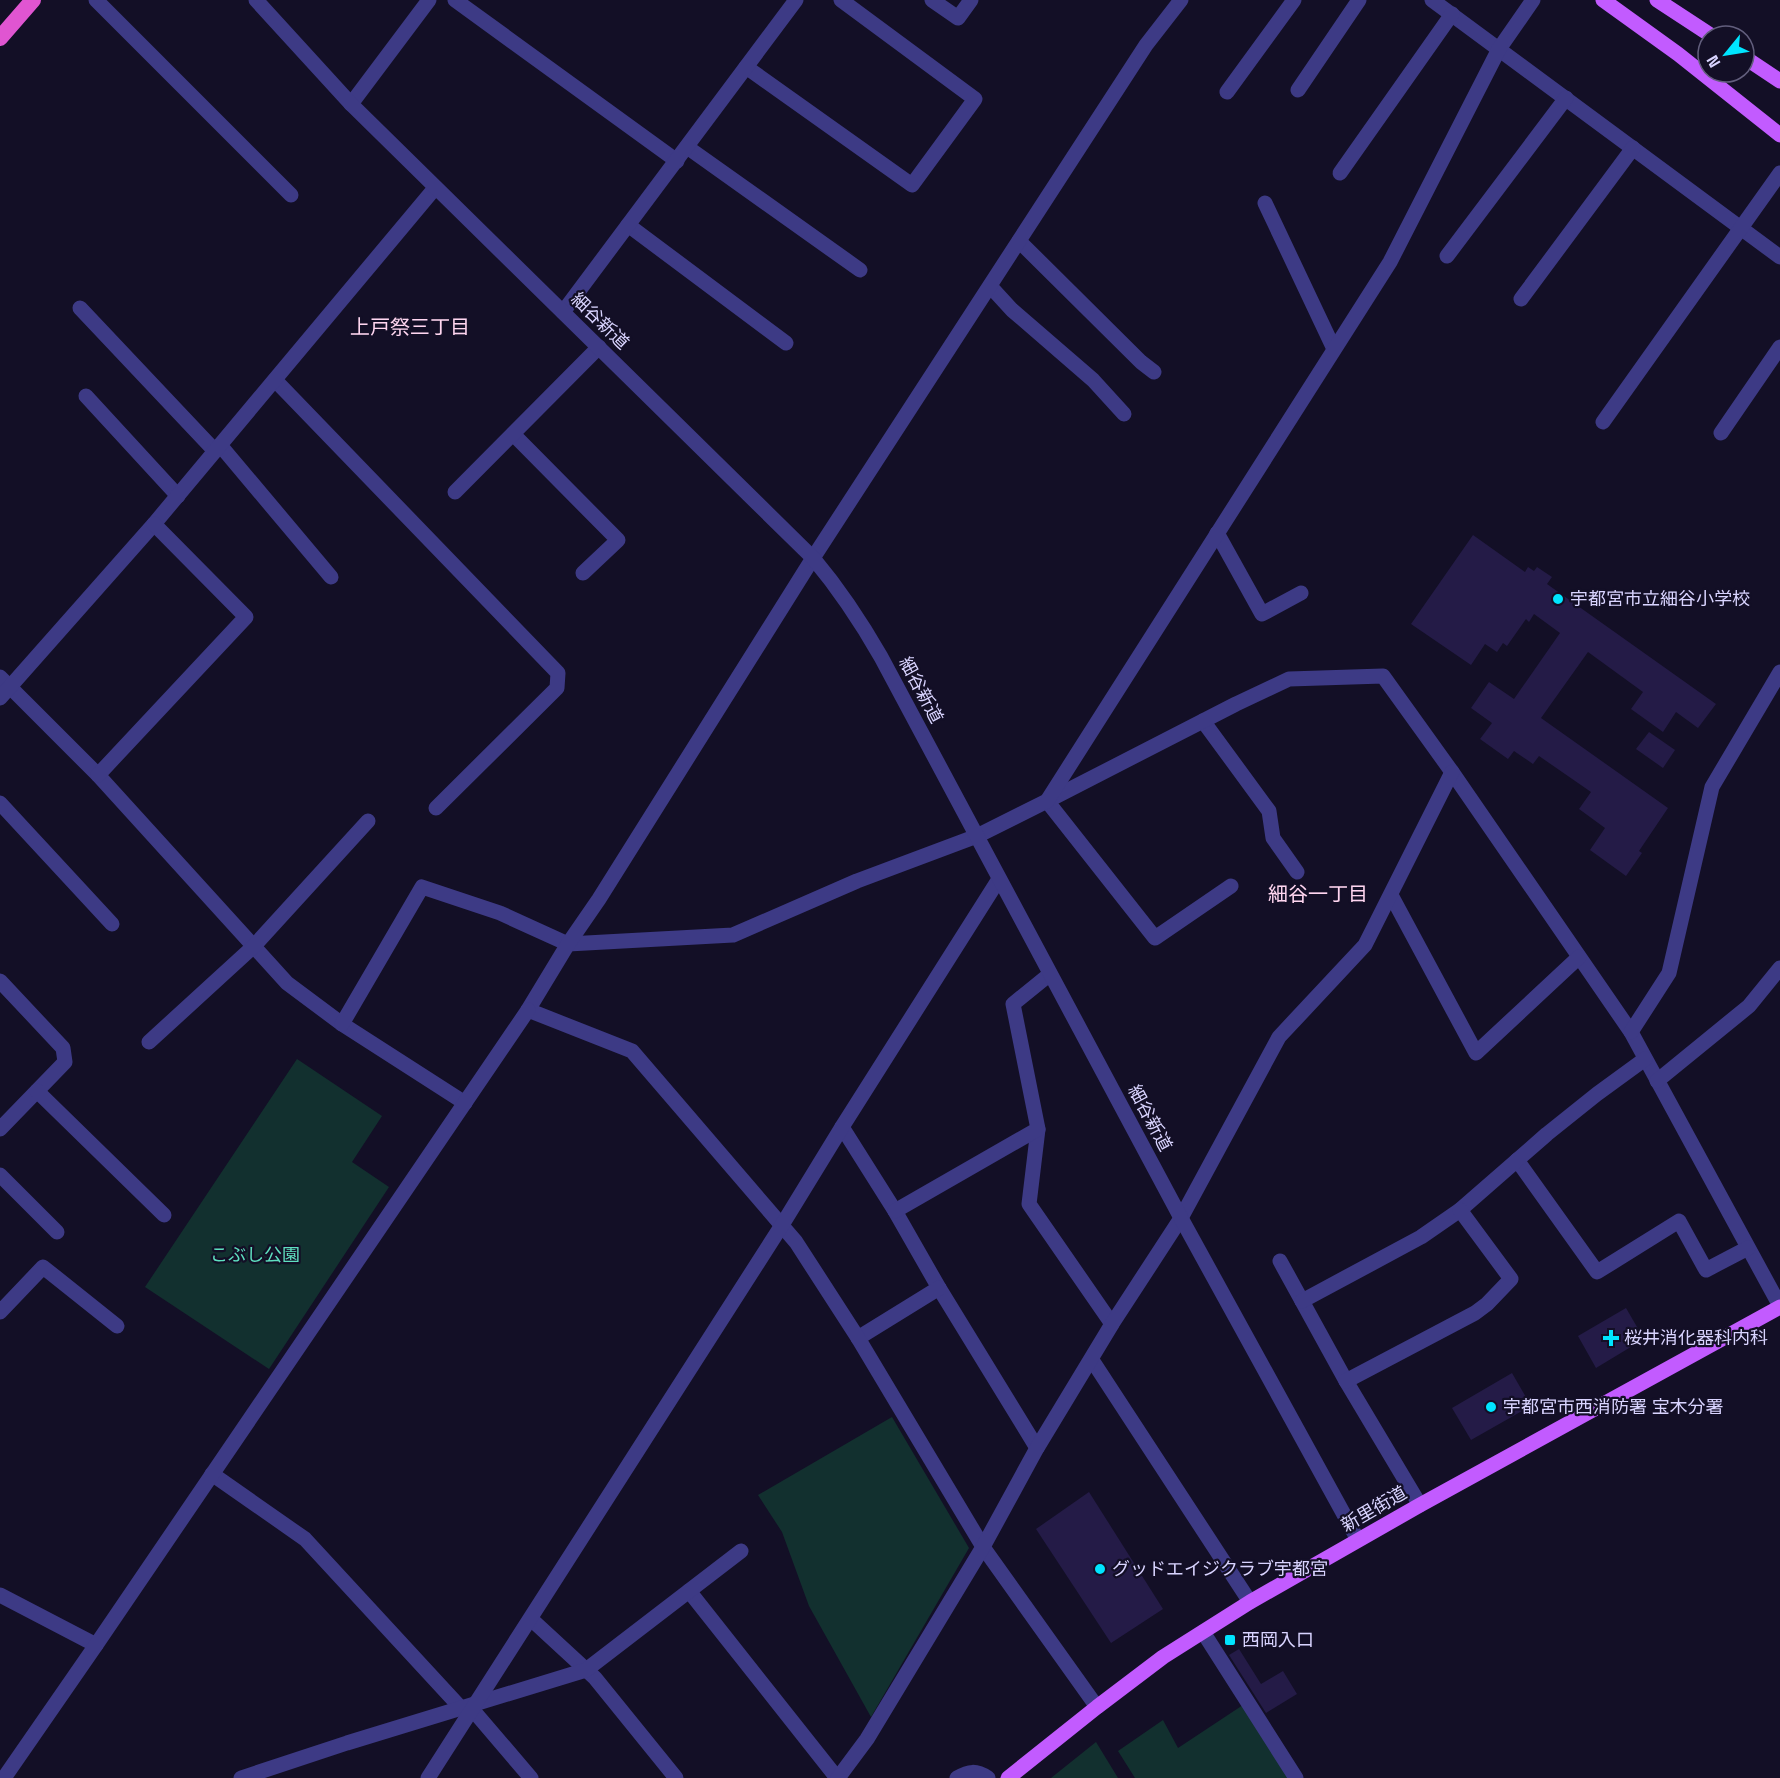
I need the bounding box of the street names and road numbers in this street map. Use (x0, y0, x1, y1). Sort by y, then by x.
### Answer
street label: 細谷新道 (566, 287, 634, 354)
street label: 細谷新道 (894, 653, 948, 727)
street label: 細谷新道 (1123, 1081, 1177, 1155)
street label: 新里街道 (1337, 1481, 1411, 1537)

